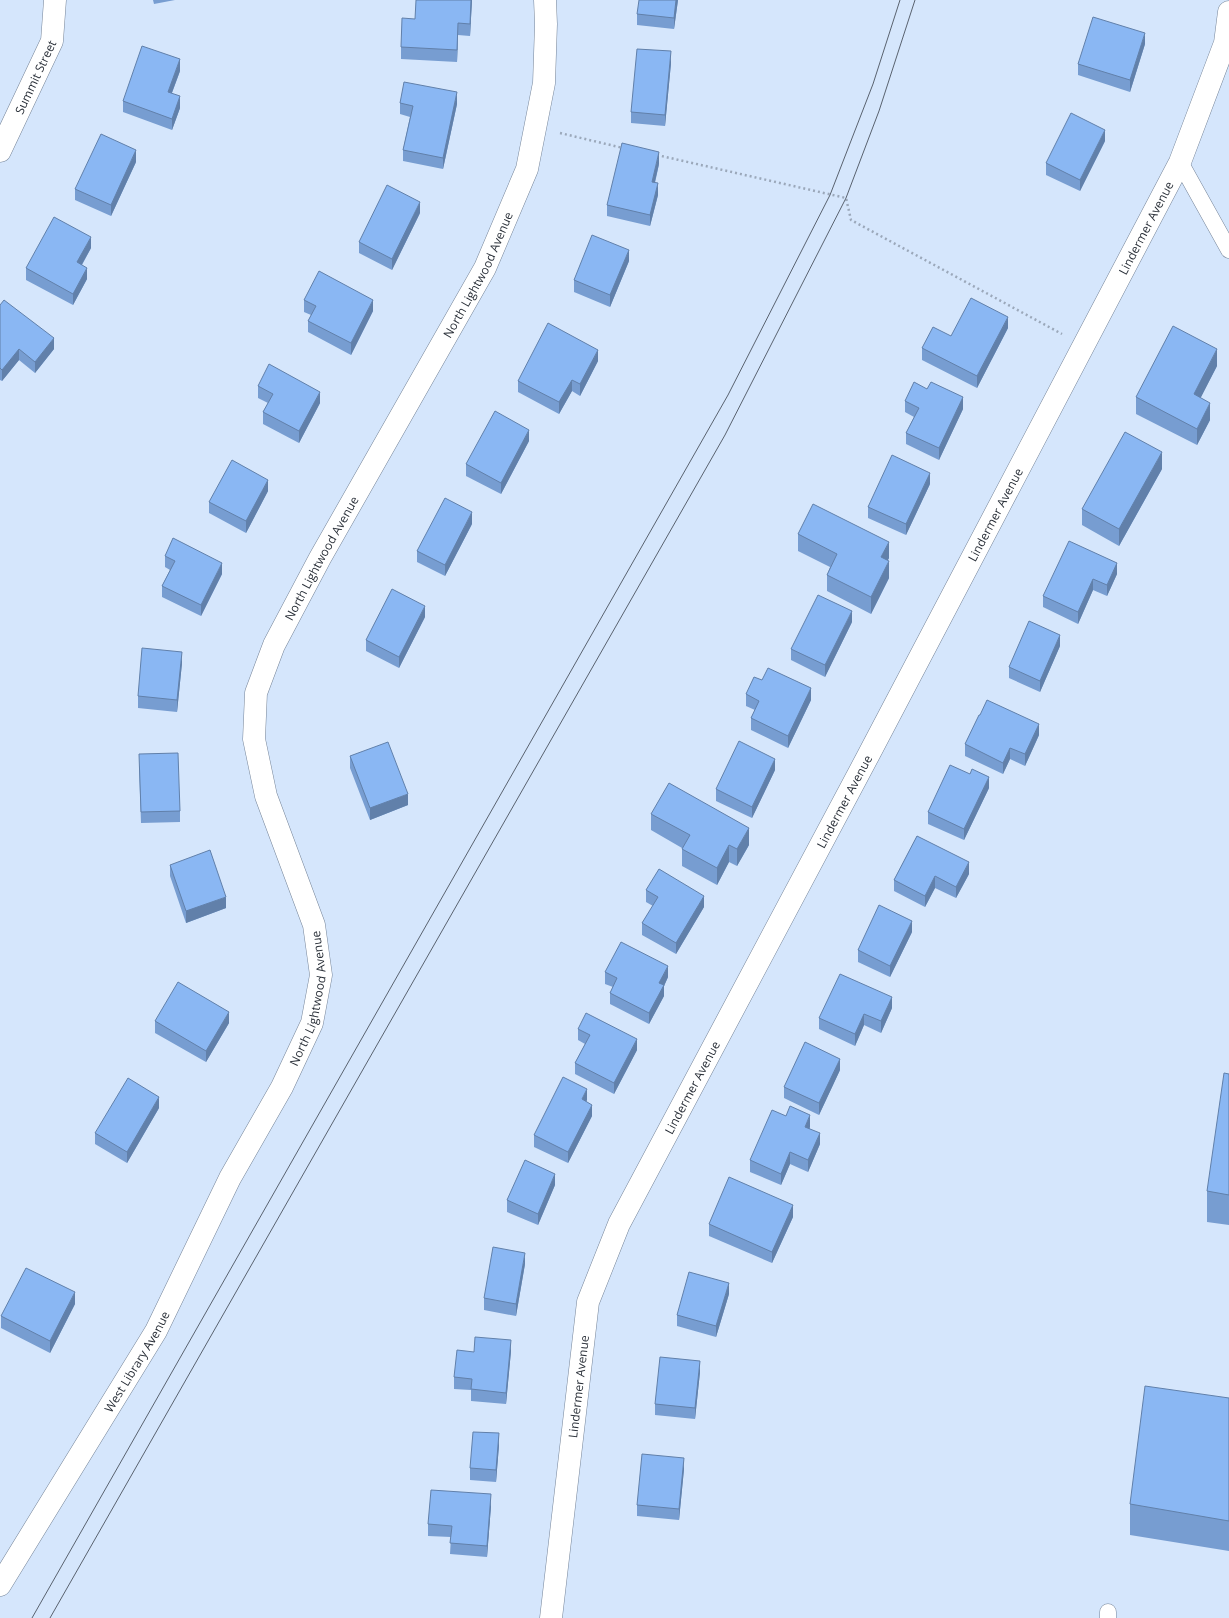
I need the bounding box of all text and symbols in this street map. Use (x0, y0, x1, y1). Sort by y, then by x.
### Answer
street label: Summit Street (10, 37, 60, 117)
street label: Lindermer Avenue (1114, 178, 1177, 277)
street label: North Lightwood Avenue (439, 209, 517, 341)
street label: Lindermer Avenue (963, 465, 1027, 564)
street label: North Lightwood Avenue (280, 493, 362, 623)
street label: Lindermer Avenue (812, 751, 876, 851)
street label: North Lightwood Avenue (285, 930, 329, 1068)
street label: Lindermer Avenue (660, 1037, 724, 1137)
street label: West Library Avenue (100, 1308, 173, 1415)
street label: Lindermer Avenue (564, 1334, 593, 1439)

